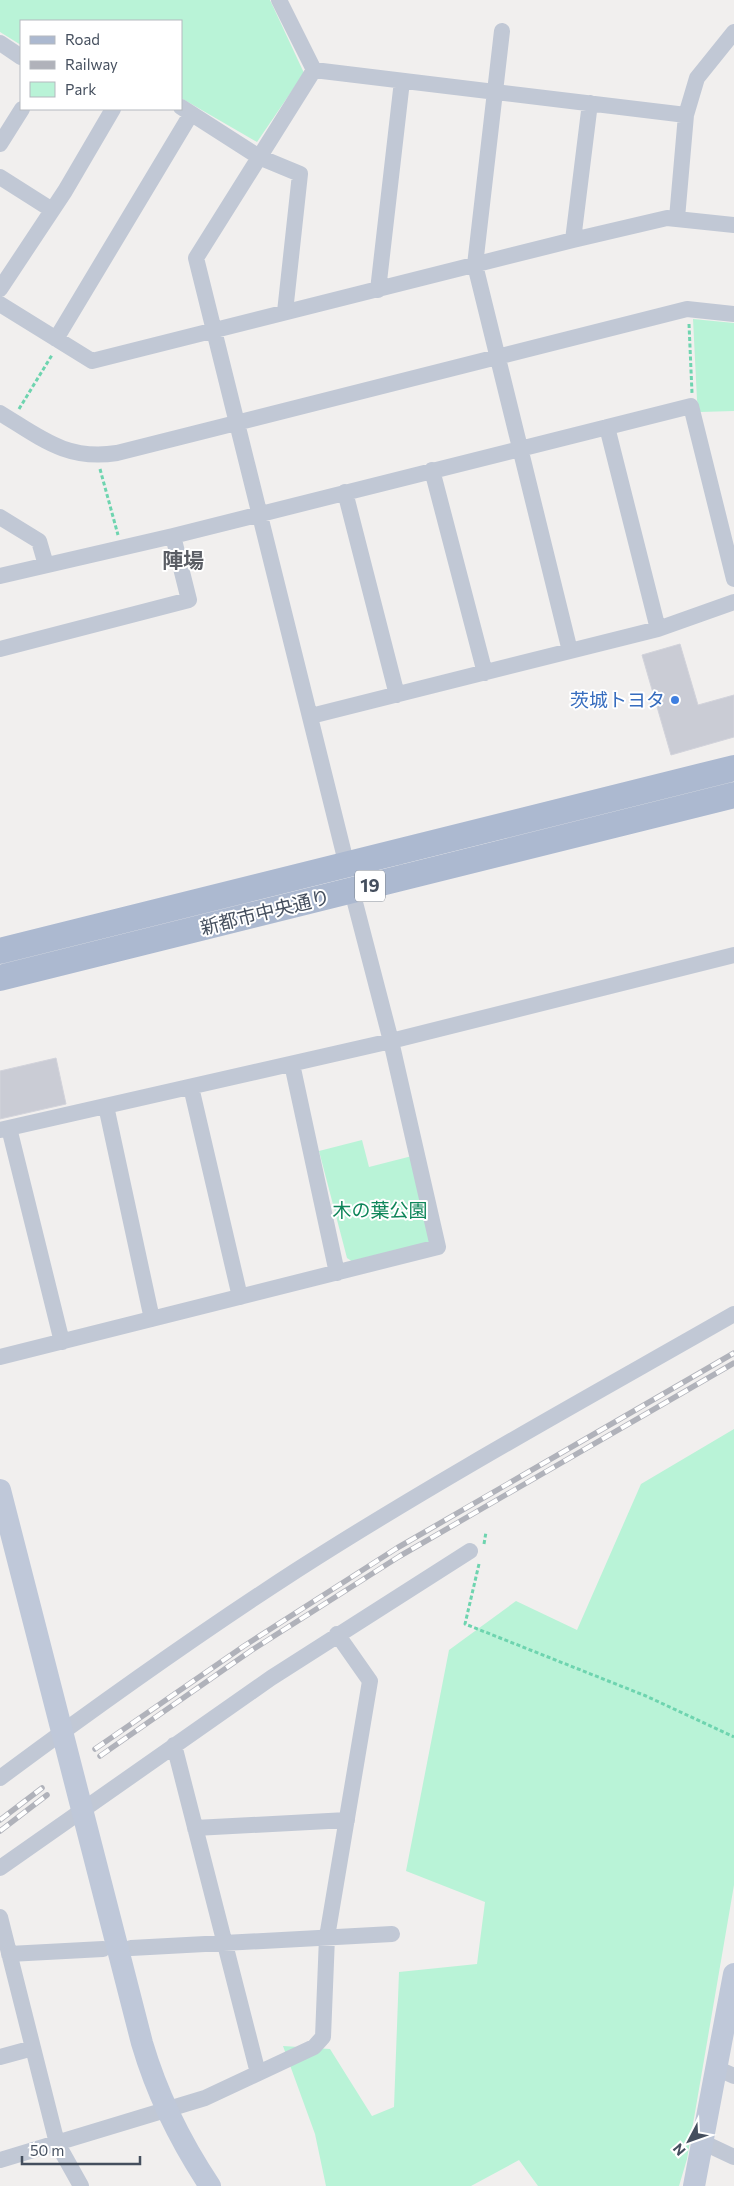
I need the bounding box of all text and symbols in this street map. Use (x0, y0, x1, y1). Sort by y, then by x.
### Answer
legend (20, 20, 182, 110)
text: Road (65, 30, 100, 48)
text: Railway (65, 55, 118, 73)
text: Park (65, 80, 96, 98)
district label: 陣場 (162, 547, 204, 572)
place label: 茨城トヨタ (570, 688, 665, 711)
marker: 茨城トヨタ (669, 694, 681, 706)
road number: 19 (355, 870, 385, 901)
street label: 新都市中央通り (198, 884, 332, 939)
park label: 木の葉公園 (332, 1198, 428, 1221)
north arrow (664, 2116, 714, 2166)
scale bar (22, 2134, 140, 2166)
text: N (669, 2140, 689, 2159)
text: 50 m (30, 2141, 64, 2159)

